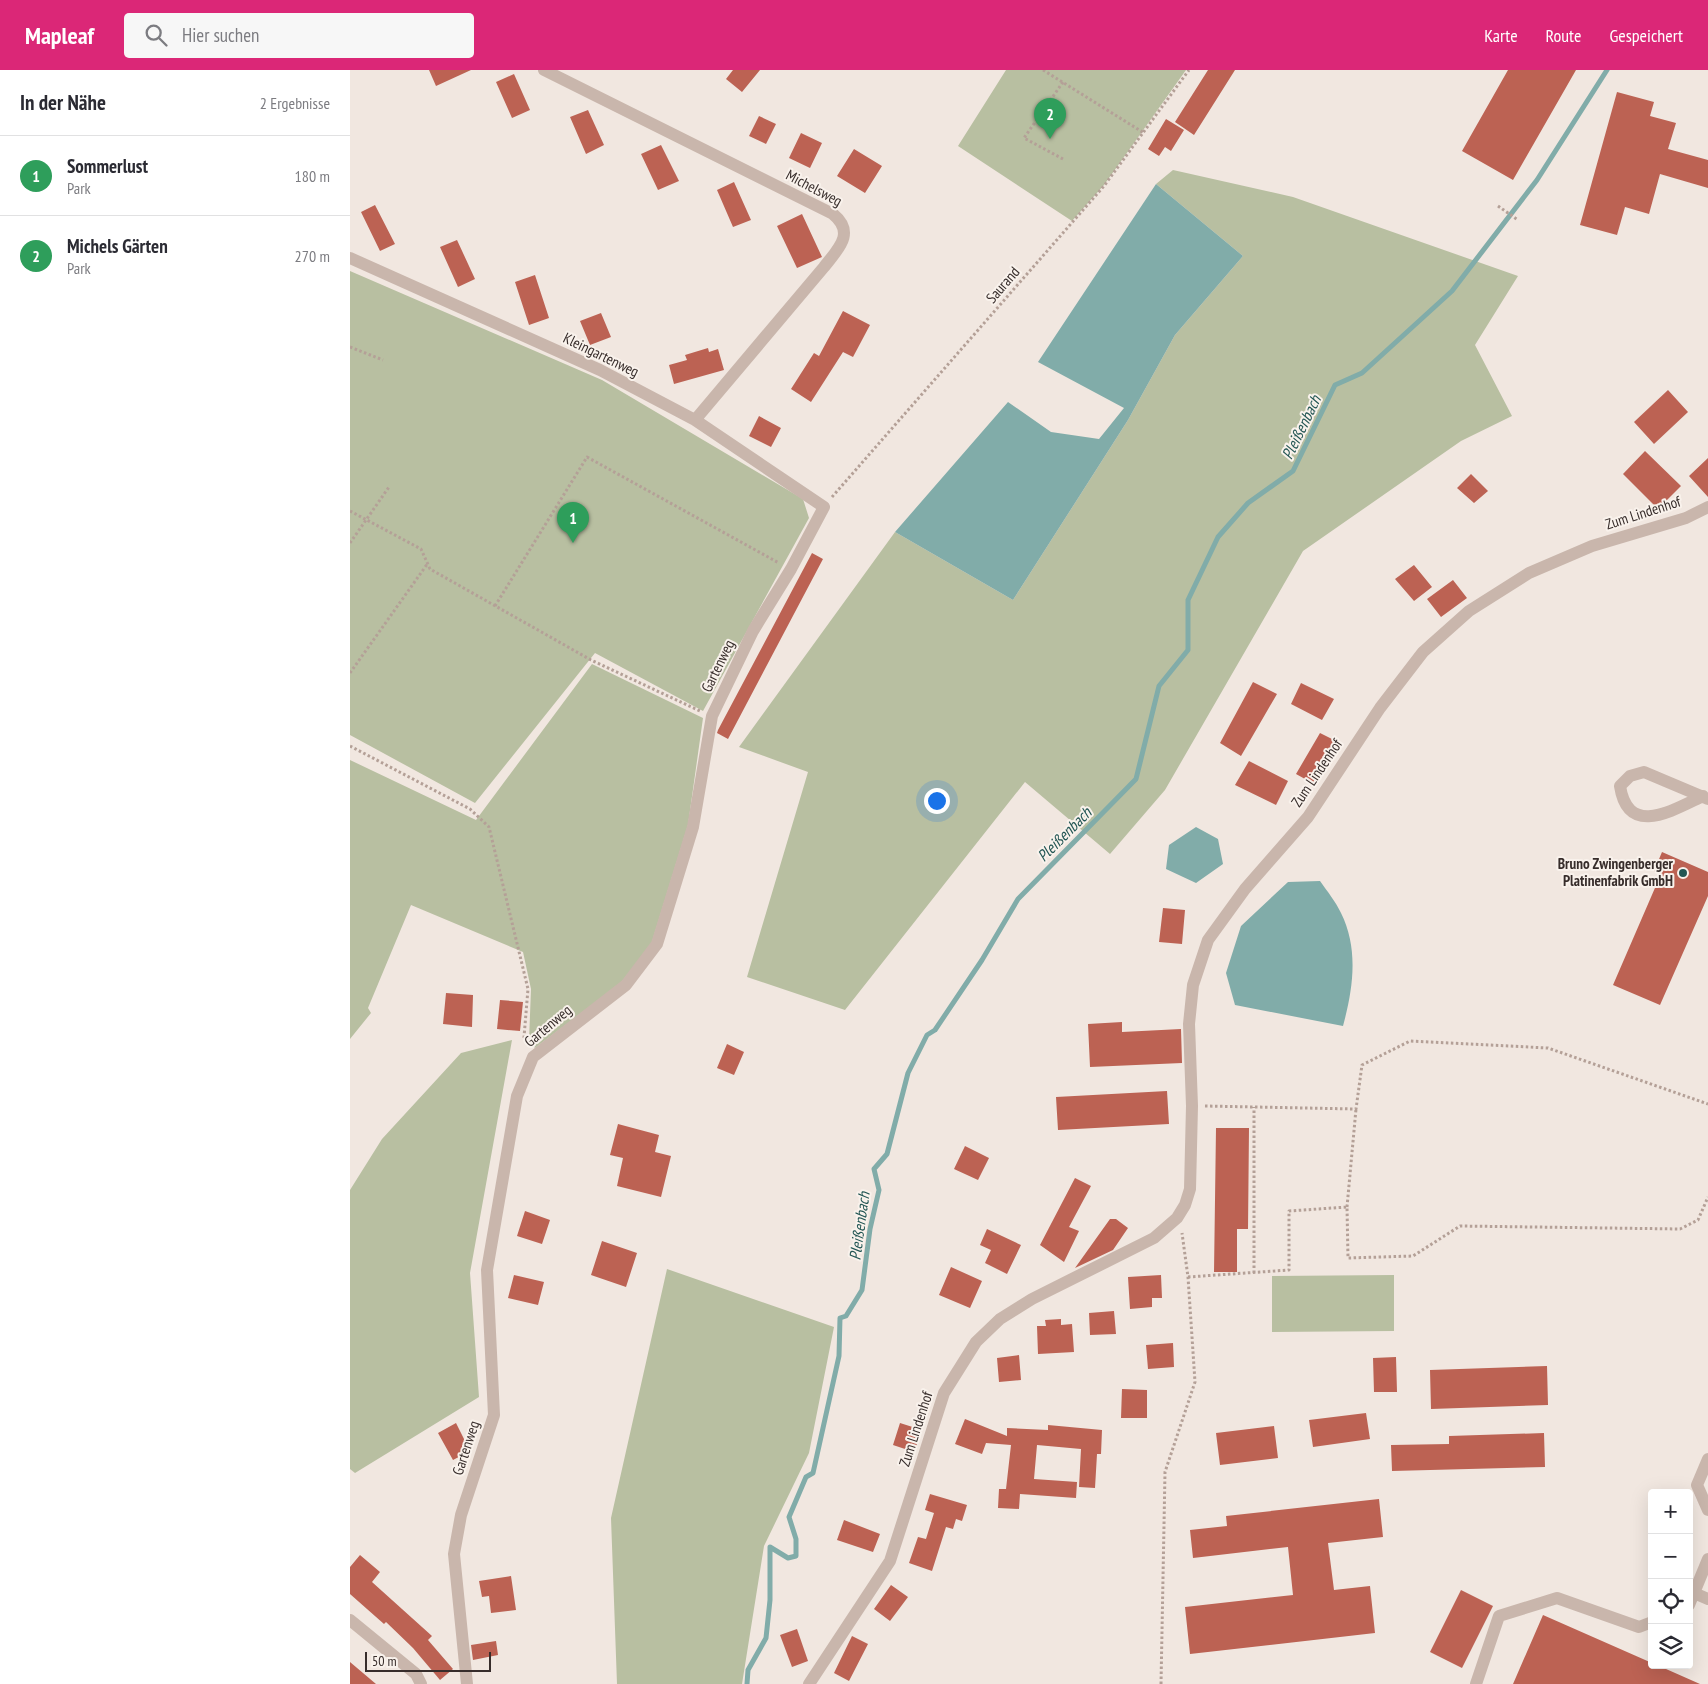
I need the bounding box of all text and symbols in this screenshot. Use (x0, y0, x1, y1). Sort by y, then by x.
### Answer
search box (124, 13, 474, 58)
text: Mapleaf (25, 20, 94, 51)
icon: search (142, 21, 170, 49)
text: Hier suchen (182, 23, 259, 47)
text: Karte (1484, 24, 1518, 47)
text: Route (1546, 24, 1581, 47)
text: Gespeichert (1609, 24, 1683, 47)
text: In der Nähe (20, 89, 106, 116)
text: 2 Ergebnisse (260, 93, 330, 113)
pin: 2 (1034, 98, 1066, 139)
text: Sommerlust (67, 154, 148, 178)
street label: Michelsweg (783, 165, 846, 210)
text: 1 (32, 166, 40, 186)
text: 180 m (295, 166, 330, 186)
text: Park (67, 178, 91, 198)
text: Michels Gärten (67, 234, 168, 258)
text: 2 (32, 246, 40, 266)
text: 270 m (295, 246, 330, 266)
text: Park (67, 258, 91, 278)
street label: Saurand (982, 263, 1024, 307)
street label: Kleingartenweg (560, 328, 642, 381)
water label: Pleißenbach (1277, 391, 1325, 462)
street label: Zum Lindenhof (1603, 491, 1684, 534)
pin: 1 (557, 502, 589, 543)
street label: Gartenweg (697, 636, 738, 695)
street label: Zum Lindenhof (1287, 734, 1347, 810)
your location (924, 788, 950, 814)
water label: Pleißenbach (1033, 802, 1096, 865)
place label: Bruno Zwingenberger Platinenfabrik GmbH (1558, 854, 1674, 890)
marker: Bruno Zwingenberger Platinenfabrik GmbH (1677, 867, 1689, 879)
street label: Gartenweg (520, 1000, 575, 1051)
water label: Pleißenbach (844, 1190, 874, 1261)
street label: Zum Lindenhof (894, 1388, 937, 1469)
street label: Gartenweg (448, 1418, 483, 1477)
map controls (1648, 1489, 1693, 1669)
button: + (1648, 1489, 1693, 1534)
button: − (1648, 1534, 1693, 1579)
button: locate (1648, 1579, 1693, 1624)
button: layers (1648, 1624, 1693, 1669)
scale bar (365, 1649, 491, 1672)
text: 50 m (372, 1652, 397, 1670)

